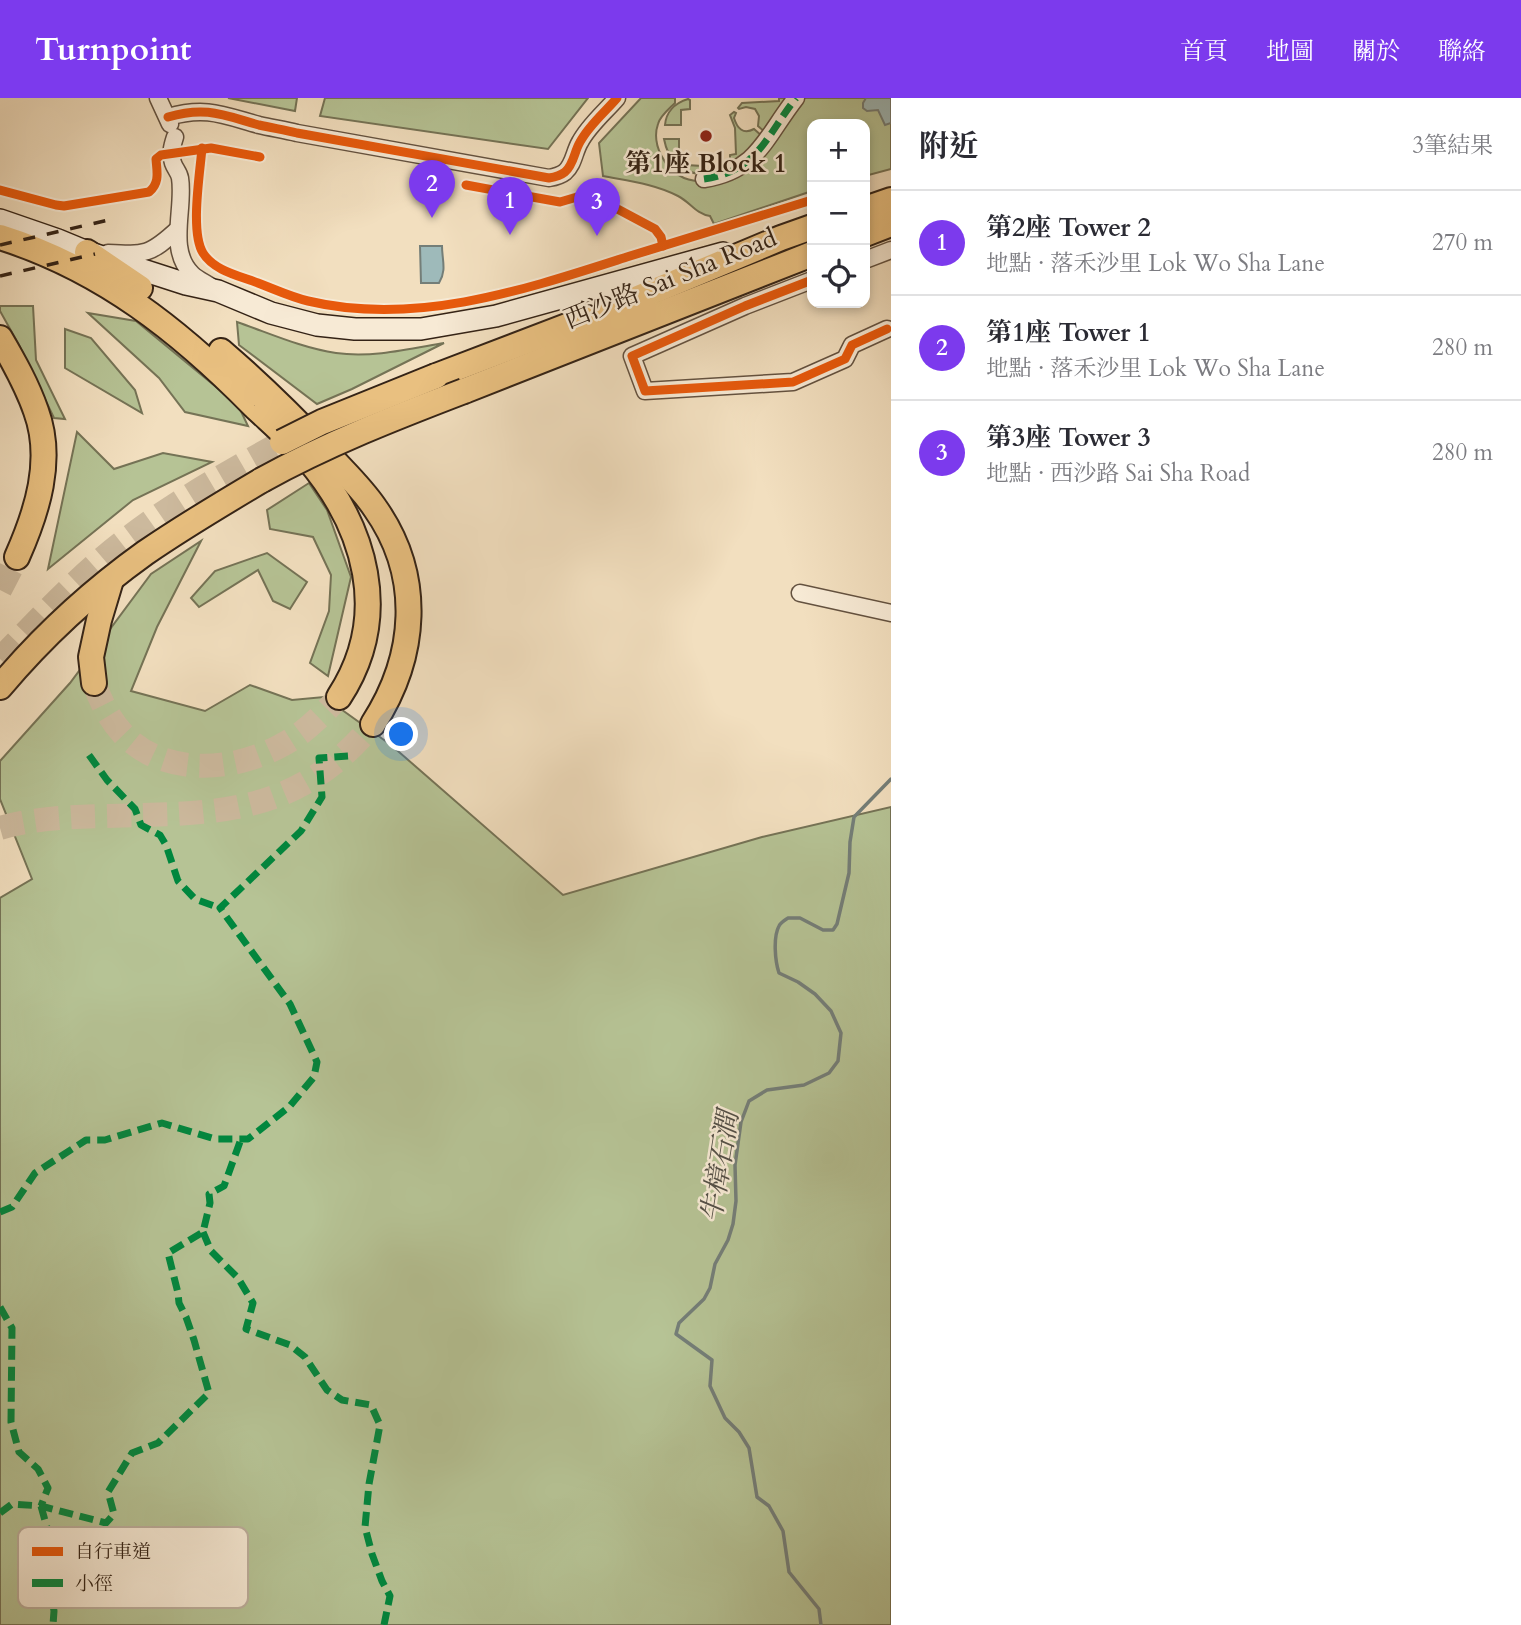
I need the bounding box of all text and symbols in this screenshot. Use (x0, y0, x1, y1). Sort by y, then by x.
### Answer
text: Turnpoint (35, 27, 191, 72)
text: 首頁 (1180, 35, 1228, 68)
text: 地圖 (1266, 35, 1314, 68)
text: 關於 (1352, 35, 1400, 68)
text: 聯絡 (1438, 35, 1486, 68)
map controls (807, 119, 870, 308)
button: + (807, 119, 870, 182)
text: 附近 (919, 126, 979, 167)
marker: 第1座 Block 1 (698, 128, 714, 144)
text: 3筆結果 (1412, 130, 1493, 161)
place label: 第1座 Block 1 (625, 146, 787, 181)
pin: 2 (409, 160, 455, 218)
pin: 1 (487, 177, 533, 235)
pin: 3 (574, 178, 620, 236)
button: − (807, 182, 870, 245)
text: 第2座 Tower 2 (986, 210, 1151, 245)
street label: 西沙路 Sai Sha Road (559, 220, 782, 337)
text: 1 (936, 227, 948, 258)
text: 270 m (1432, 227, 1493, 258)
button: locate (807, 245, 870, 308)
text: 地點 · 落禾沙里 Lok Wo Sha Lane (986, 248, 1325, 279)
text: 第1座 Tower 1 (986, 315, 1151, 350)
text: 2 (936, 332, 948, 363)
text: 280 m (1432, 332, 1493, 363)
text: 地點 · 落禾沙里 Lok Wo Sha Lane (986, 353, 1325, 384)
text: 第3座 Tower 3 (986, 420, 1151, 455)
text: 3 (936, 437, 948, 468)
text: 280 m (1432, 437, 1493, 468)
text: 地點 · 西沙路 Sai Sha Road (986, 458, 1250, 489)
your location (384, 717, 418, 751)
water label: 牛樟石澗 (692, 1104, 748, 1225)
legend (18, 1527, 248, 1608)
text: 自行車道 (75, 1539, 151, 1565)
text: 小徑 (75, 1571, 113, 1597)

